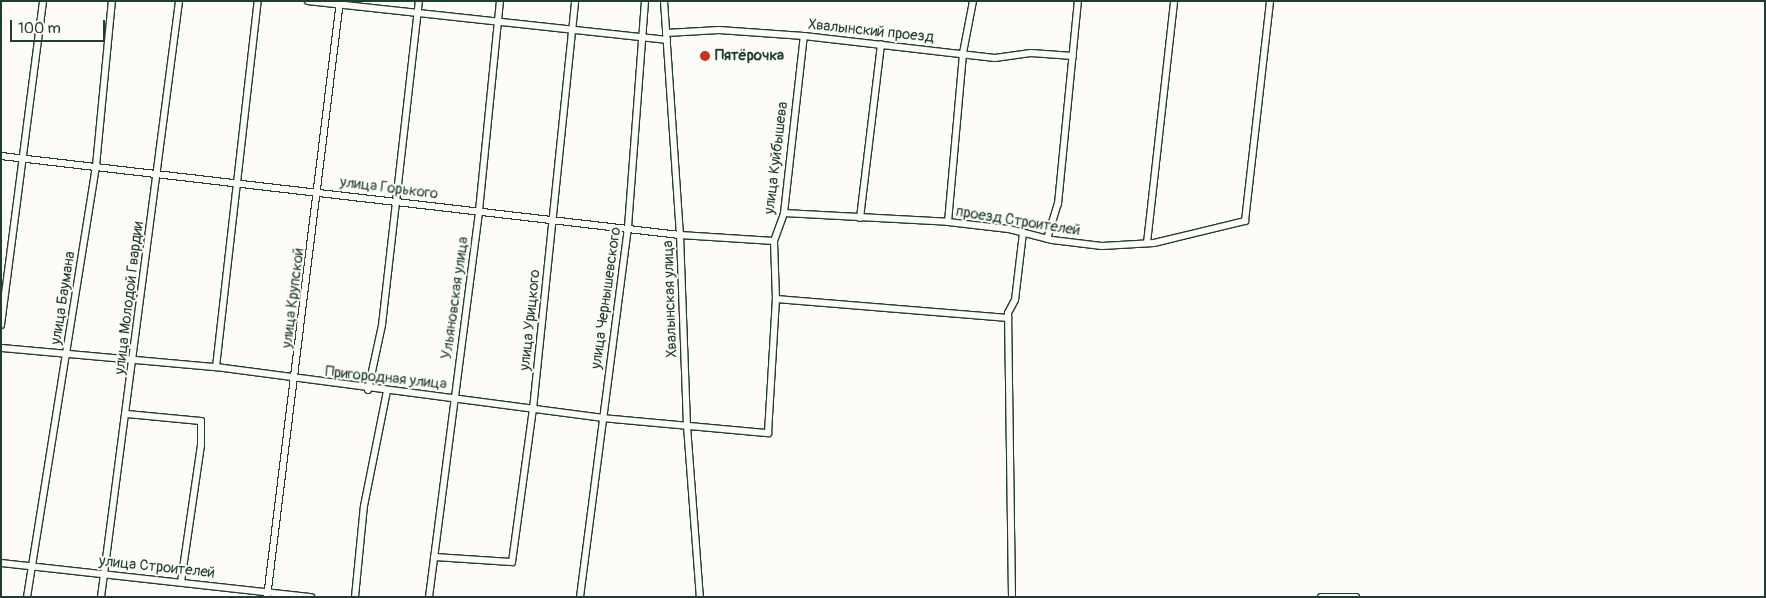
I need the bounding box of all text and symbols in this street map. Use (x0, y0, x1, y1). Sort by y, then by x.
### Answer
scale bar (12, 10, 108, 42)
street label: Хвалынский проезд (807, 15, 935, 47)
text: 100 m (18, 19, 61, 38)
place label: Пятёрочка (715, 47, 784, 65)
marker: Пятёрочка (699, 50, 711, 62)
street label: улица Куйбышева (760, 101, 792, 215)
street label: улица Горького (339, 173, 439, 203)
street label: проезд Строителей (955, 202, 1081, 240)
street label: улица Молодой Гвардии (111, 221, 147, 375)
street label: улица Чернышевского (587, 226, 625, 370)
street label: Ульяновская улица (437, 235, 473, 361)
street label: Хвалынская улица (659, 240, 681, 358)
street label: улица Крупской (278, 247, 308, 349)
street label: улица Баумана (47, 250, 79, 346)
street label: улица Урицкого (516, 268, 544, 372)
street label: Пригородная улица (324, 363, 448, 393)
street label: улица Строителей (98, 552, 216, 582)

